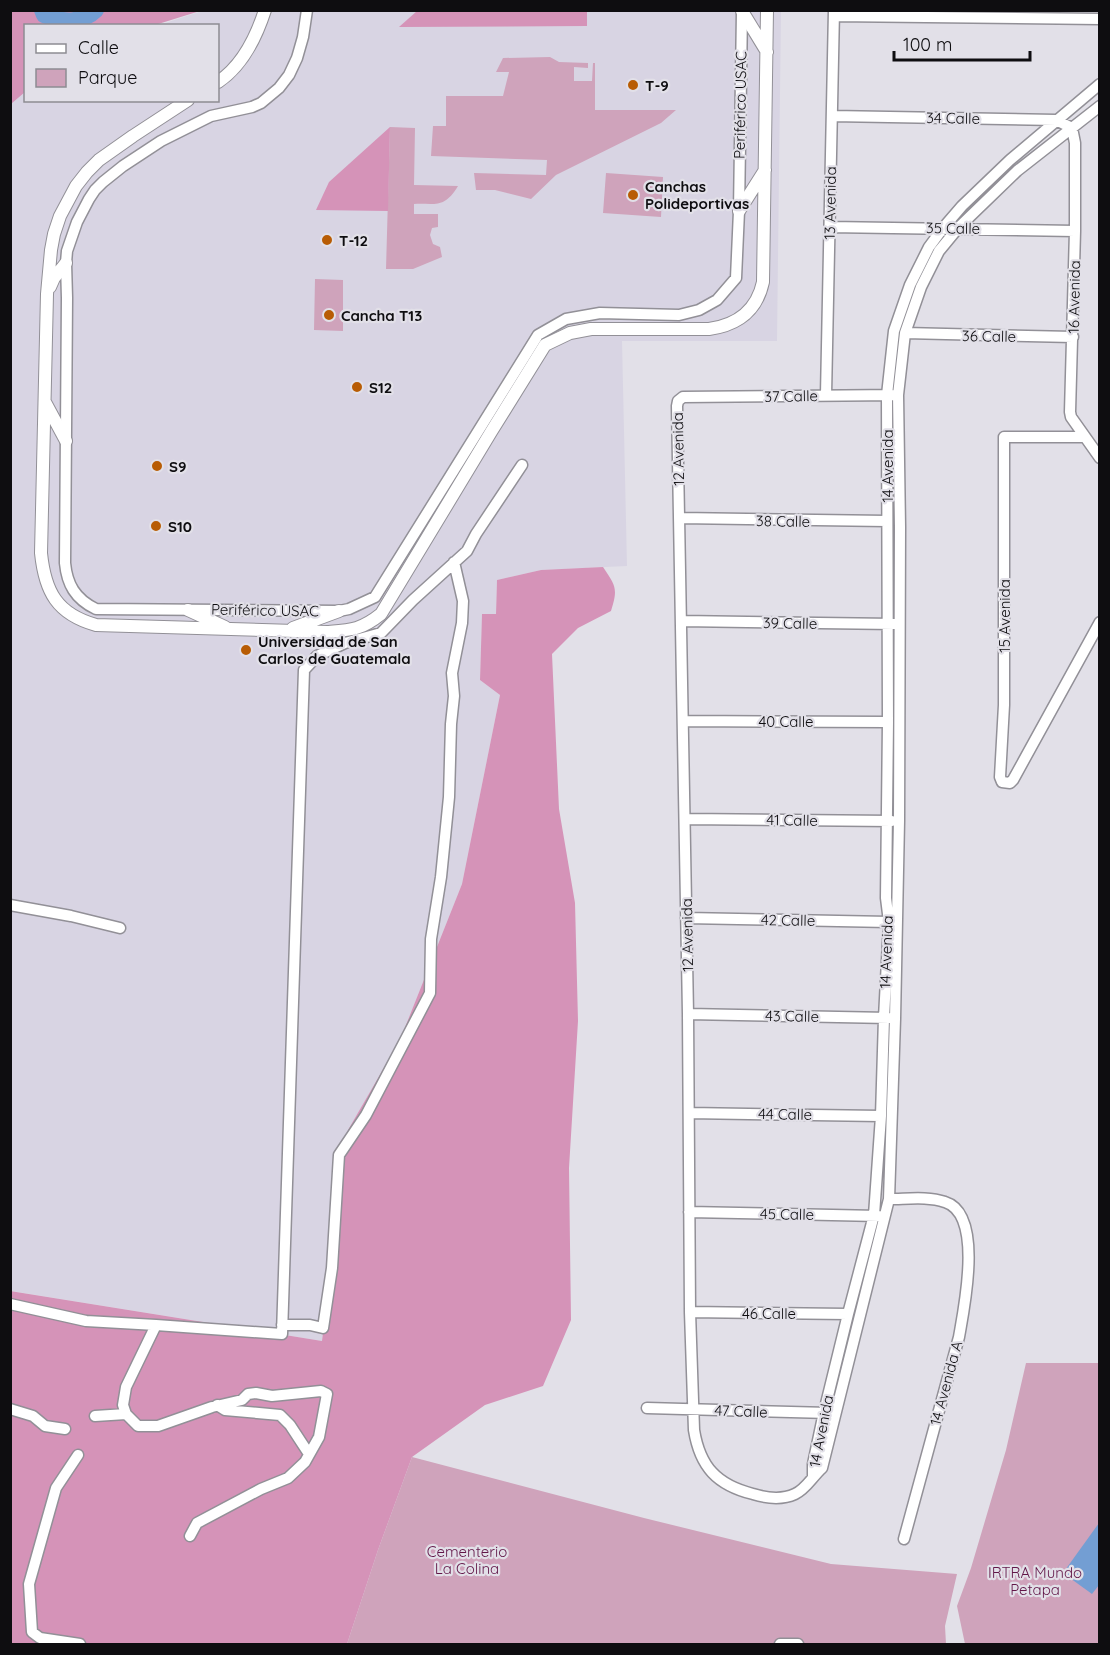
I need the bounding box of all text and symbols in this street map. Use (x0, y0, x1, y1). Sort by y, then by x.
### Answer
legend (24, 24, 219, 102)
scale bar (894, 24, 1030, 62)
text: 100 m (903, 33, 952, 56)
text: Calle (78, 36, 119, 59)
street label: Periférico USAC (730, 51, 750, 159)
text: Parque (78, 66, 137, 89)
place label: T-9 (645, 76, 669, 95)
marker: T-9 (626, 78, 640, 92)
street label: 34 Calle (926, 108, 980, 128)
street label: 13 Avenida (820, 166, 840, 240)
place label: Canchas Polideportivas (645, 177, 749, 213)
marker: Canchas Polideportivas (626, 188, 640, 202)
street label: 35 Calle (926, 218, 980, 238)
place label: T-12 (339, 231, 368, 250)
marker: T-12 (320, 233, 334, 247)
street label: 16 Avenida (1064, 260, 1084, 334)
place label: Cancha T13 (341, 306, 422, 325)
marker: Cancha T13 (322, 308, 336, 322)
street label: 36 Calle (962, 326, 1016, 346)
place label: S12 (369, 378, 392, 397)
marker: S12 (350, 380, 364, 394)
street label: 37 Calle (764, 386, 818, 406)
street label: 12 Avenida (668, 412, 688, 486)
street label: 14 Avenida (878, 429, 897, 503)
place label: S9 (169, 457, 186, 476)
marker: S9 (150, 459, 164, 473)
street label: 38 Calle (756, 511, 810, 531)
place label: S10 (168, 517, 192, 536)
marker: S10 (149, 519, 163, 533)
street label: 15 Avenida (995, 579, 1014, 653)
street label: Periférico USAC (211, 600, 319, 620)
street label: 39 Calle (763, 613, 817, 633)
place label: Universidad de San Carlos de Guatemala (258, 632, 411, 668)
marker: Universidad de San Carlos de Guatemala (239, 643, 253, 657)
street label: 40 Calle (758, 712, 814, 731)
street label: 41 Calle (766, 810, 818, 830)
street label: 12 Avenida (677, 898, 697, 972)
street label: 42 Calle (761, 910, 815, 930)
street label: 14 Avenida (875, 915, 897, 989)
street label: 43 Calle (765, 1006, 819, 1026)
street label: 44 Calle (758, 1104, 812, 1124)
street label: 45 Calle (760, 1204, 814, 1224)
street label: 46 Calle (742, 1304, 796, 1323)
street label: 14 Avenida A (926, 1338, 966, 1427)
street label: 14 Avenida (805, 1393, 837, 1469)
street label: 47 Calle (714, 1401, 768, 1421)
park label: Cementerio La Colina (427, 1542, 507, 1578)
park label: IRTRA Mundo Petapa (988, 1563, 1082, 1599)

